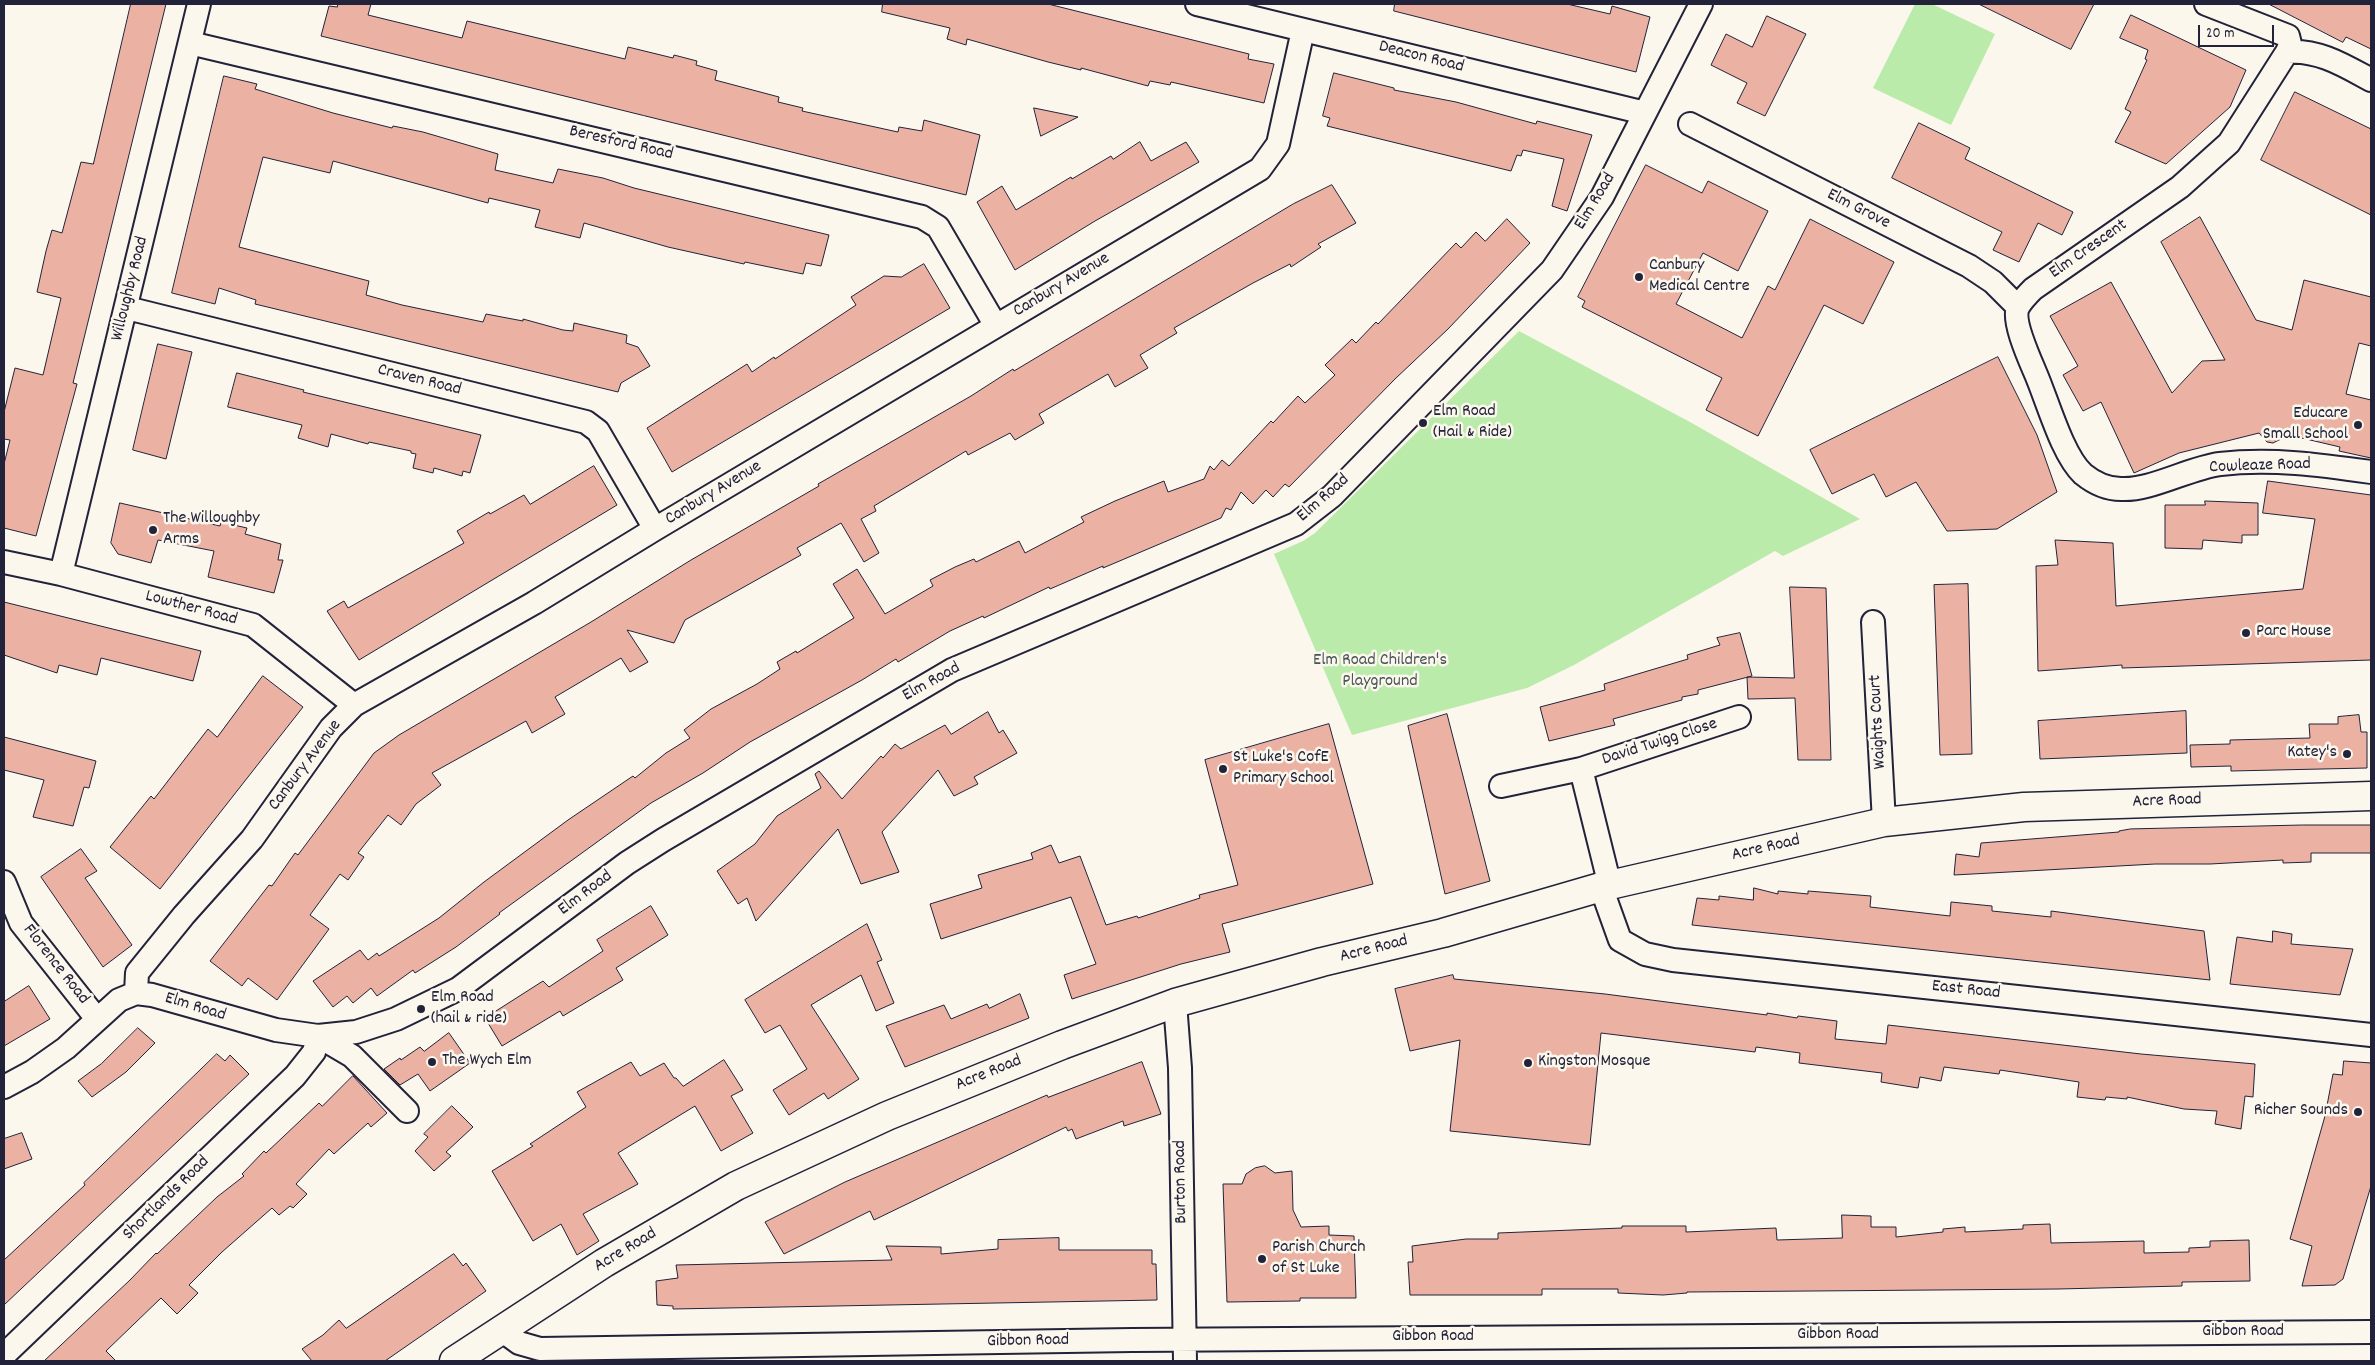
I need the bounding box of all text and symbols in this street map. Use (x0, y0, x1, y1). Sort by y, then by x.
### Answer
scale bar (2200, 15, 2276, 47)
text: 20 m (2206, 23, 2234, 45)
street label: Deacon Road (1376, 37, 1466, 79)
street label: Beresford Road (567, 122, 675, 166)
street label: Elm Road (1571, 170, 1621, 234)
street label: Elm Grove (1823, 185, 1893, 235)
street label: Elm Crescent (2046, 215, 2132, 285)
street label: Willoughby Road (108, 234, 154, 344)
street label: Canbury Avenue (1010, 249, 1114, 323)
place label: Canbury Medical Centre (1649, 256, 1750, 298)
marker: Canbury Medical Centre (1633, 271, 1645, 283)
street label: Craven Road (375, 360, 463, 402)
place label: Elm Road (Hail & Ride) (1433, 402, 1512, 444)
place label: Educare Small School (2263, 404, 2348, 446)
marker: Elm Road (Hail & Ride) (1417, 417, 1429, 429)
marker: Educare Small School (2352, 419, 2364, 431)
street label: Cowleaze Road (2209, 454, 2311, 480)
street label: Canbury Avenue (662, 457, 766, 531)
street label: Elm Road (1293, 470, 1355, 528)
place label: The Willoughby Arms (163, 509, 260, 552)
marker: The Willoughby Arms (147, 524, 159, 536)
street label: Lowther Road (143, 586, 239, 632)
place label: Parc House (2256, 622, 2331, 644)
marker: Parc House (2240, 627, 2252, 639)
park label: Elm Road Children's Playground (1313, 651, 1447, 694)
street label: Elm Road (899, 658, 965, 708)
street label: Waights Court (1866, 674, 1892, 770)
street label: David Twigg Close (1600, 714, 1720, 772)
street label: Canbury Avenue (265, 716, 347, 816)
place label: Katey's (2287, 743, 2337, 765)
place label: St Luke's CofE Primary School (1233, 748, 1334, 791)
marker: Katey's (2341, 748, 2353, 760)
marker: St Luke's CofE Primary School (1217, 763, 1229, 775)
street label: Acre Road (2132, 790, 2202, 814)
street label: Acre Road (1730, 831, 1802, 867)
street label: Elm Road (555, 867, 617, 921)
street label: Florence Road (17, 920, 93, 1010)
street label: Acre Road (1338, 931, 1410, 969)
street label: East Road (1931, 977, 2001, 1005)
place label: Elm Road (hail & ride) (431, 988, 507, 1030)
street label: Elm Road (162, 989, 228, 1027)
marker: Elm Road (hail & ride) (415, 1003, 427, 1015)
place label: The Wych Elm (442, 1051, 532, 1073)
street label: Acre Road (953, 1051, 1025, 1097)
place label: Kingston Mosque (1538, 1052, 1650, 1074)
marker: The Wych Elm (426, 1056, 438, 1068)
marker: Kingston Mosque (1522, 1057, 1534, 1069)
place label: Richer Sounds (2254, 1101, 2348, 1123)
marker: Richer Sounds (2352, 1106, 2364, 1118)
street label: Burton Road (1170, 1140, 1194, 1224)
street label: Shortlands Road (119, 1152, 215, 1246)
street label: Acre Road (591, 1224, 661, 1278)
place label: Parish Church of St Luke (1272, 1238, 1366, 1280)
marker: Parish Church of St Luke (1256, 1253, 1268, 1265)
street label: Gibbon Road (2202, 1322, 2284, 1344)
street label: Gibbon Road (1797, 1325, 1879, 1347)
street label: Gibbon Road (1392, 1327, 1474, 1349)
street label: Gibbon Road (987, 1330, 1069, 1354)

